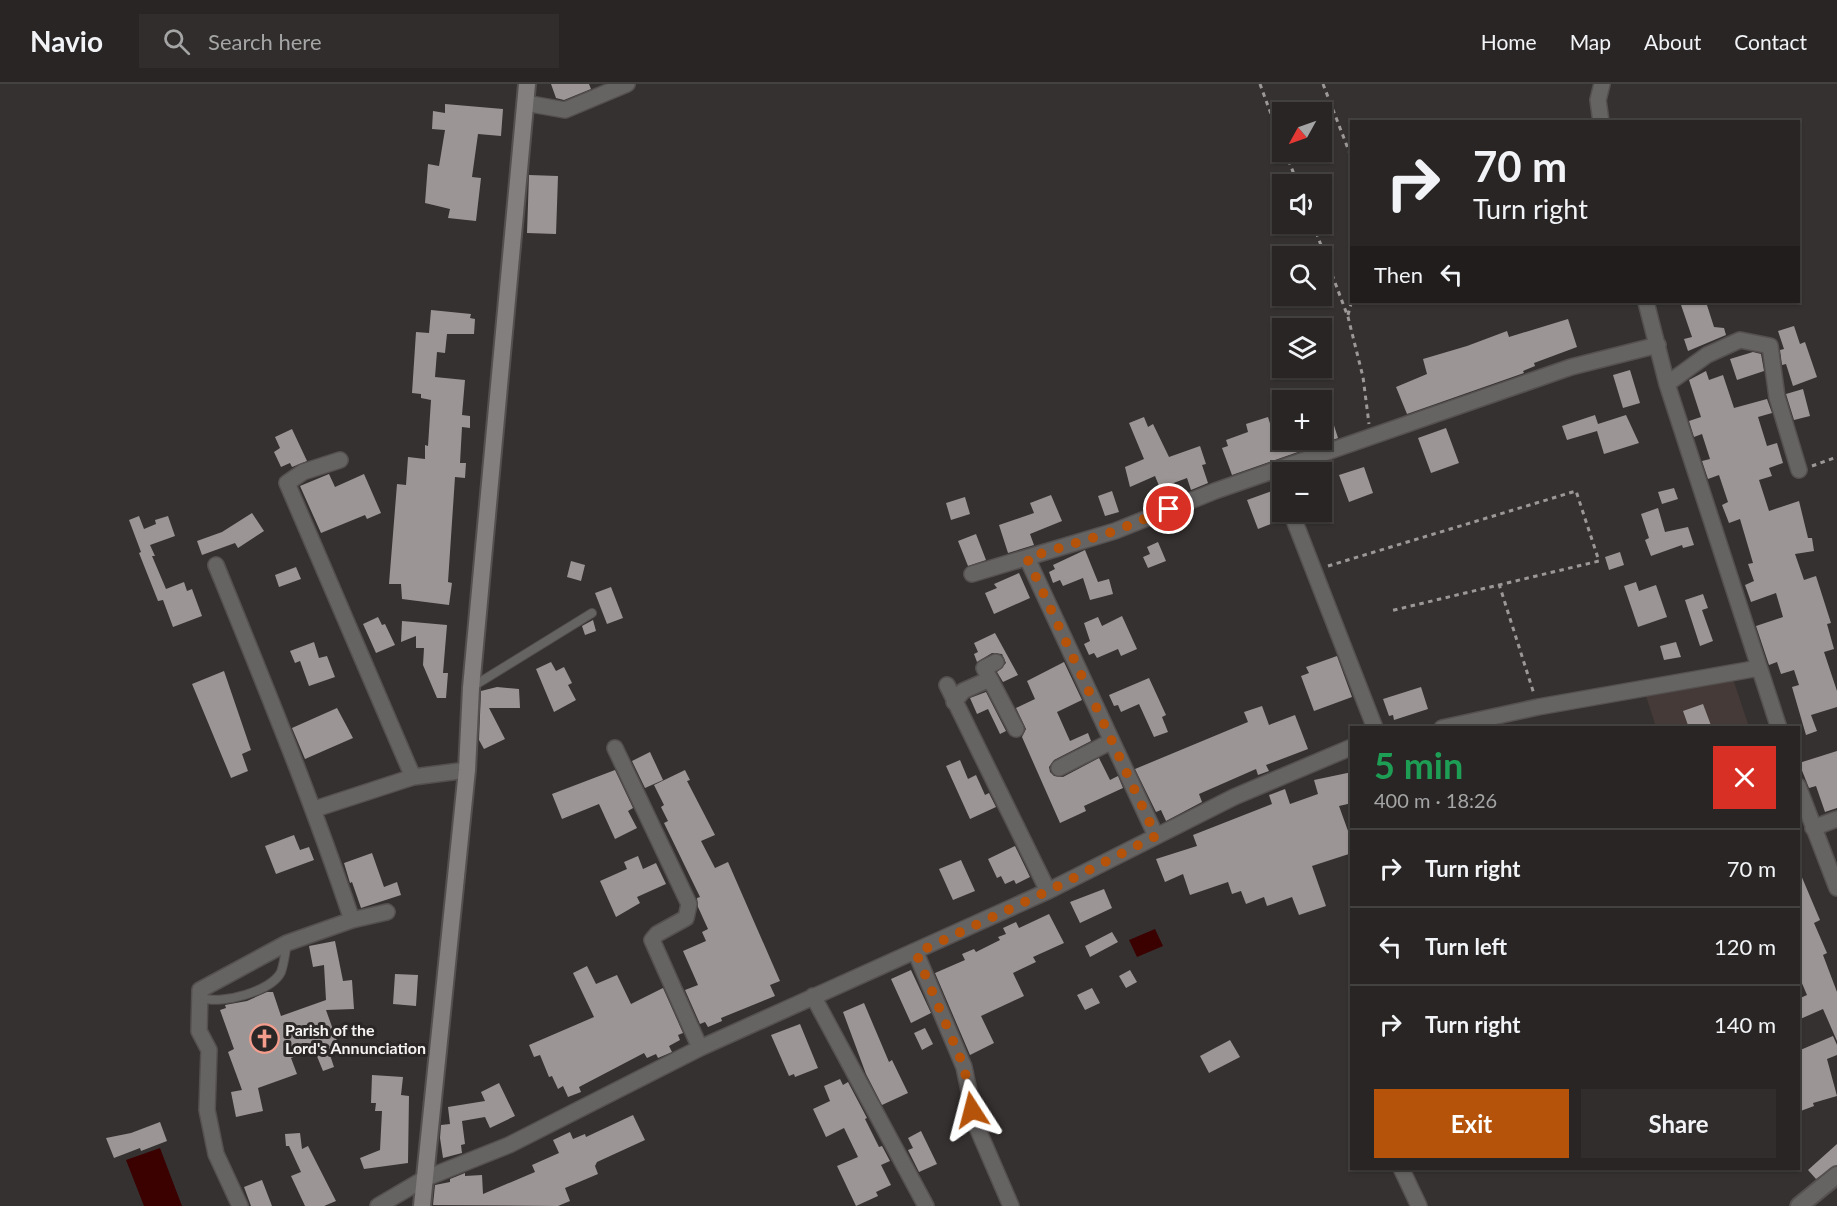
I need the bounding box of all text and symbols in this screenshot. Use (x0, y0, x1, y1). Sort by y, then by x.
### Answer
search box (139, 14, 559, 68)
text: Navio (30, 24, 103, 58)
icon: search (160, 25, 193, 58)
text: Search here (208, 28, 322, 55)
text: Home (1481, 29, 1537, 54)
text: Map (1570, 29, 1611, 54)
text: About (1644, 29, 1701, 54)
text: Contact (1734, 29, 1807, 54)
north arrow (1272, 102, 1332, 162)
map controls (1272, 102, 1332, 522)
text: 70 m (1473, 141, 1567, 191)
icon: right (1374, 144, 1452, 222)
button: sound (1272, 174, 1332, 234)
text: Turn right (1473, 192, 1588, 225)
button: search (1272, 246, 1332, 306)
icon: left (1435, 258, 1468, 291)
text: Then (1374, 261, 1423, 288)
button: layers (1272, 318, 1332, 378)
button: + (1272, 390, 1332, 450)
button: − (1272, 462, 1332, 522)
pin (1143, 483, 1194, 534)
icon: arrive (1152, 492, 1185, 525)
text: 5 min (1374, 743, 1463, 787)
button: close (1713, 746, 1776, 809)
text: 400 m · 18:26 (1374, 788, 1497, 812)
icon: right (1374, 852, 1407, 885)
text: Turn right (1425, 855, 1520, 882)
text: 70 m (1727, 855, 1776, 882)
icon: left (1374, 930, 1407, 963)
text: Turn left (1425, 933, 1507, 960)
text: 120 m (1714, 933, 1776, 960)
icon: right (1374, 1008, 1407, 1041)
text: Turn right (1425, 1011, 1520, 1038)
text: 140 m (1714, 1011, 1776, 1038)
place label: Parish of the Lord's Annunciation (285, 1020, 426, 1057)
church icon: Parish of the Lord's Annunciation (248, 1023, 280, 1055)
position arrow (940, 1078, 1004, 1142)
button: Exit (1374, 1089, 1569, 1158)
button: Share (1581, 1089, 1776, 1158)

